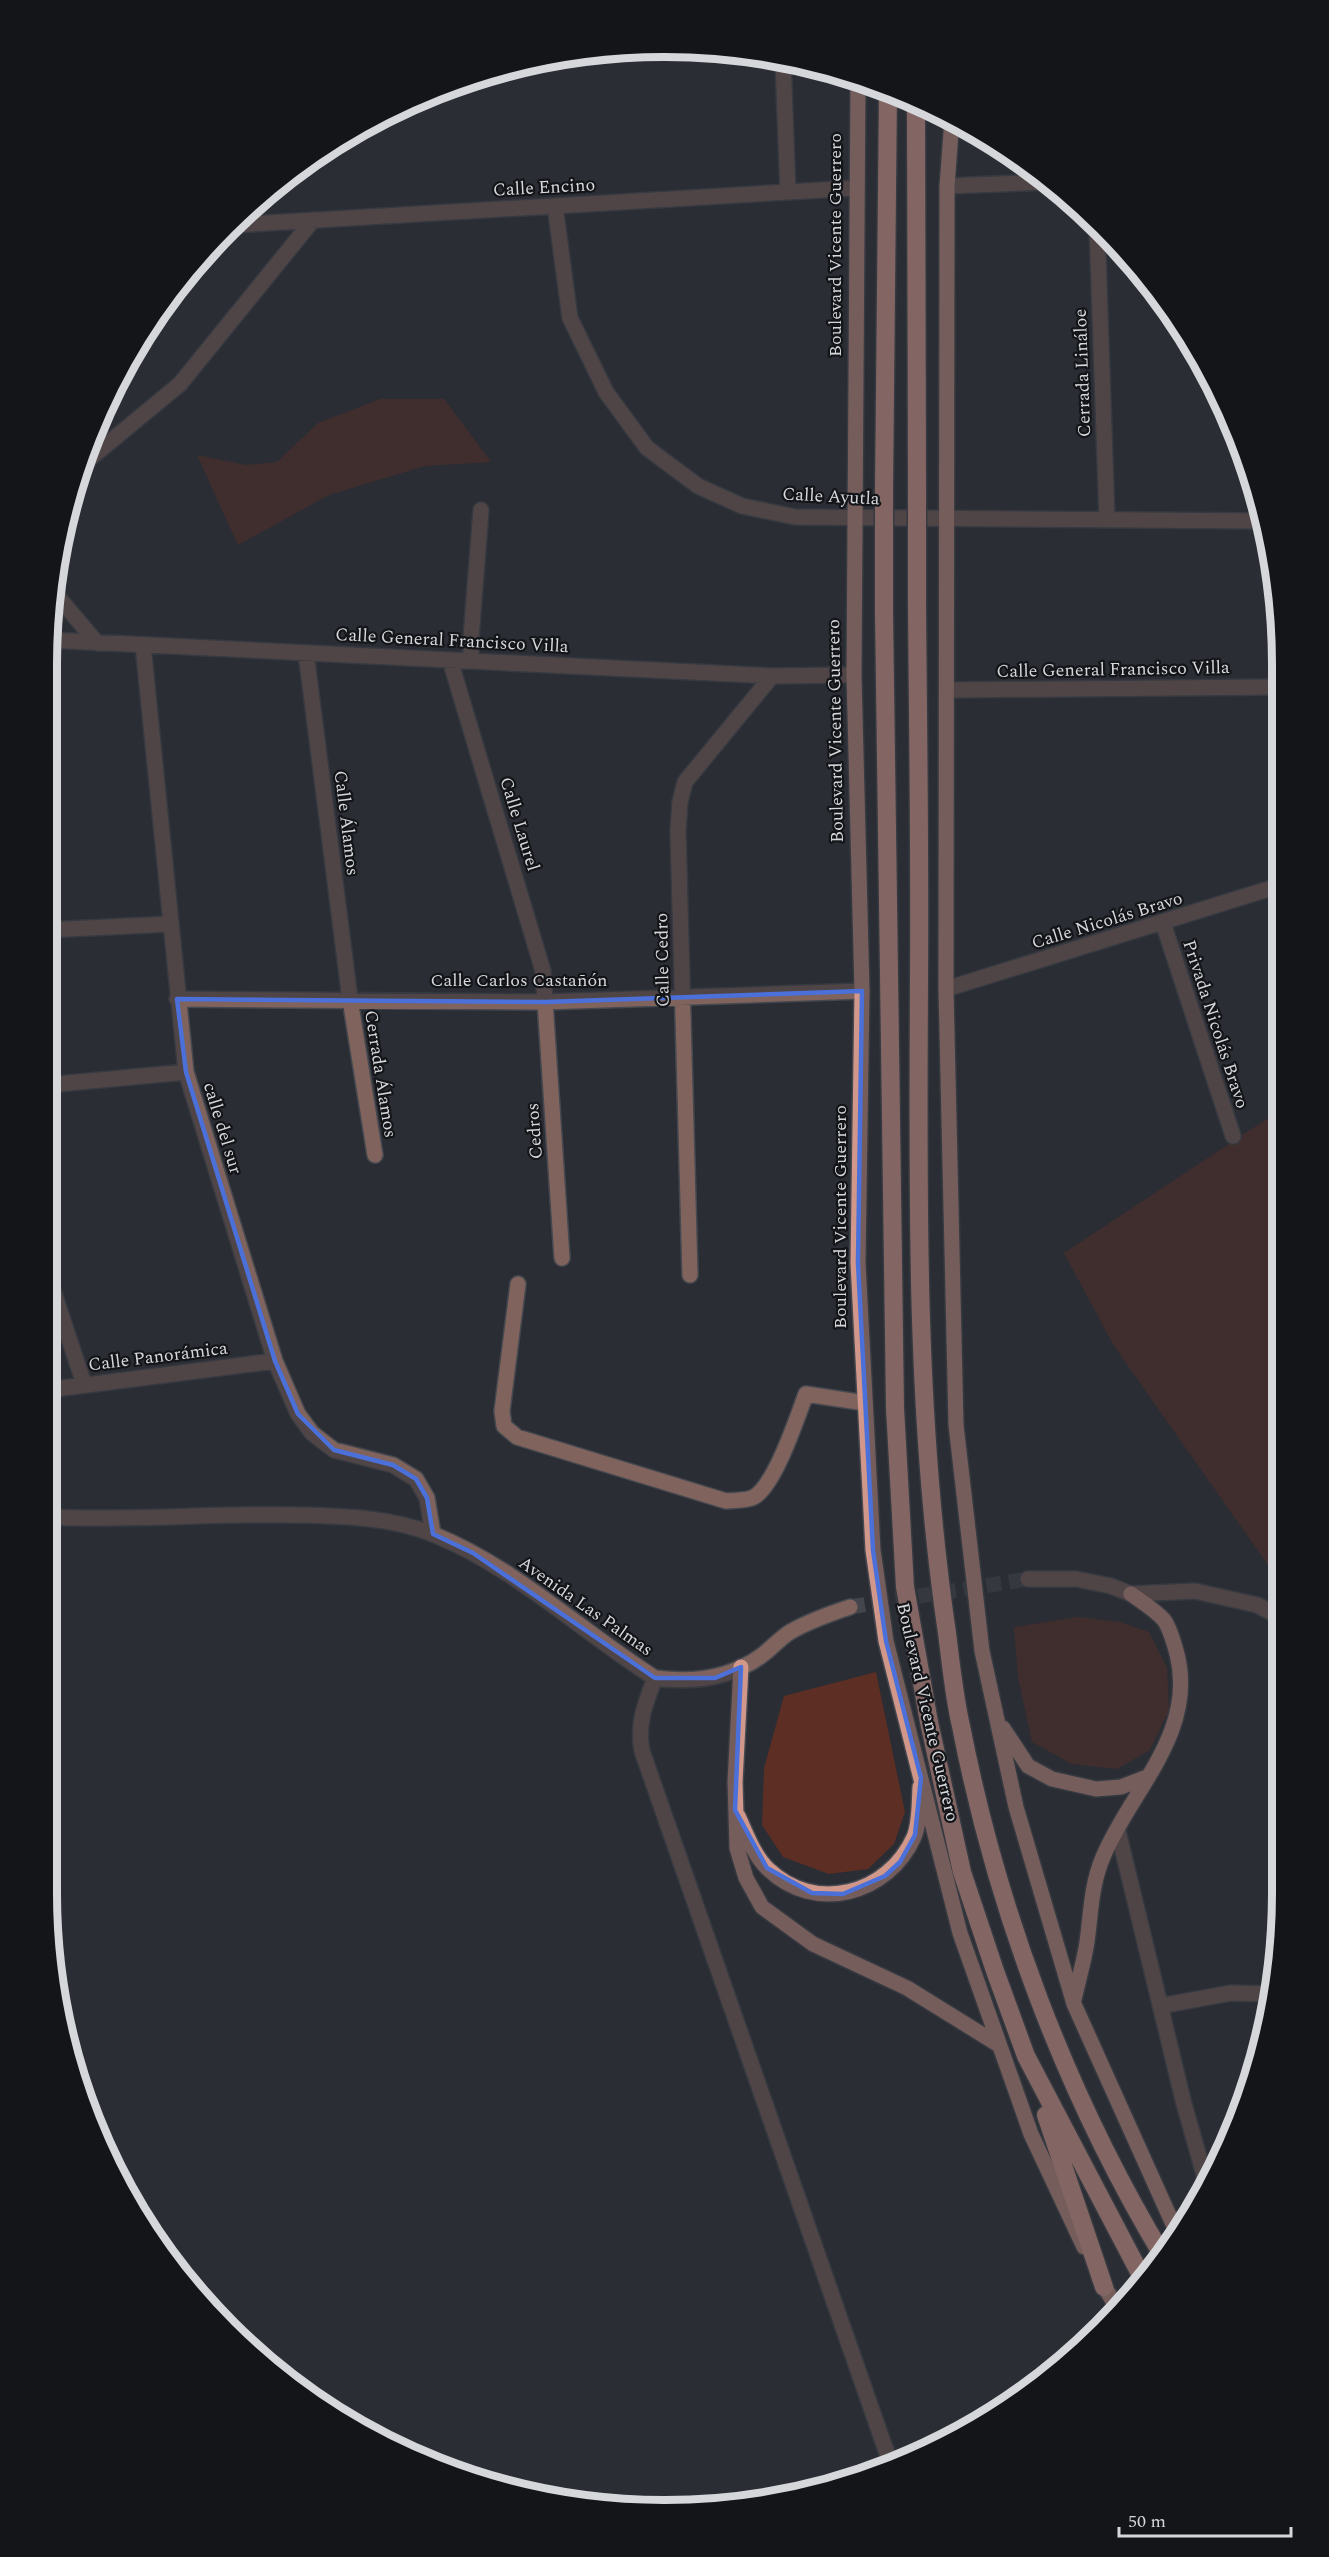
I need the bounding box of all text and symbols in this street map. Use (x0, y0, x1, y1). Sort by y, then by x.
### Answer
street label: Boulevard Vicente Guerrero (822, 133, 849, 357)
street label: Calle Encino (492, 171, 596, 204)
street label: Cerrada Lináloe (1067, 308, 1098, 438)
street label: Calle Ayutla (782, 480, 881, 513)
street label: Boulevard Vicente Guerrero (820, 619, 851, 843)
street label: Calle General Francisco Villa (335, 621, 569, 660)
street label: Calle General Francisco Villa (996, 654, 1230, 685)
street label: Calle Álamos (327, 769, 366, 877)
street label: Calle Laurel (492, 774, 547, 874)
street label: Calle Nicolás Bravo (1028, 885, 1186, 956)
street label: Calle Cedro (648, 913, 677, 1007)
street label: Privada Nicolás Bravo (1175, 936, 1256, 1112)
street label: Calle Carlos Castañón (430, 967, 608, 994)
street label: Cerrada Álamos (357, 1008, 404, 1140)
street label: calle del sur (196, 1079, 249, 1177)
street label: Cedros (519, 1102, 550, 1160)
street label: Boulevard Vicente Guerrero (827, 1105, 854, 1329)
street label: Calle Panorámica (87, 1335, 230, 1378)
street label: Avenida Las Palmas (513, 1550, 659, 1663)
street label: Boulevard Vicente Guerrero (889, 1600, 966, 1824)
scale bar (1119, 2500, 1292, 2538)
text: 50 m (1128, 2508, 1166, 2535)

